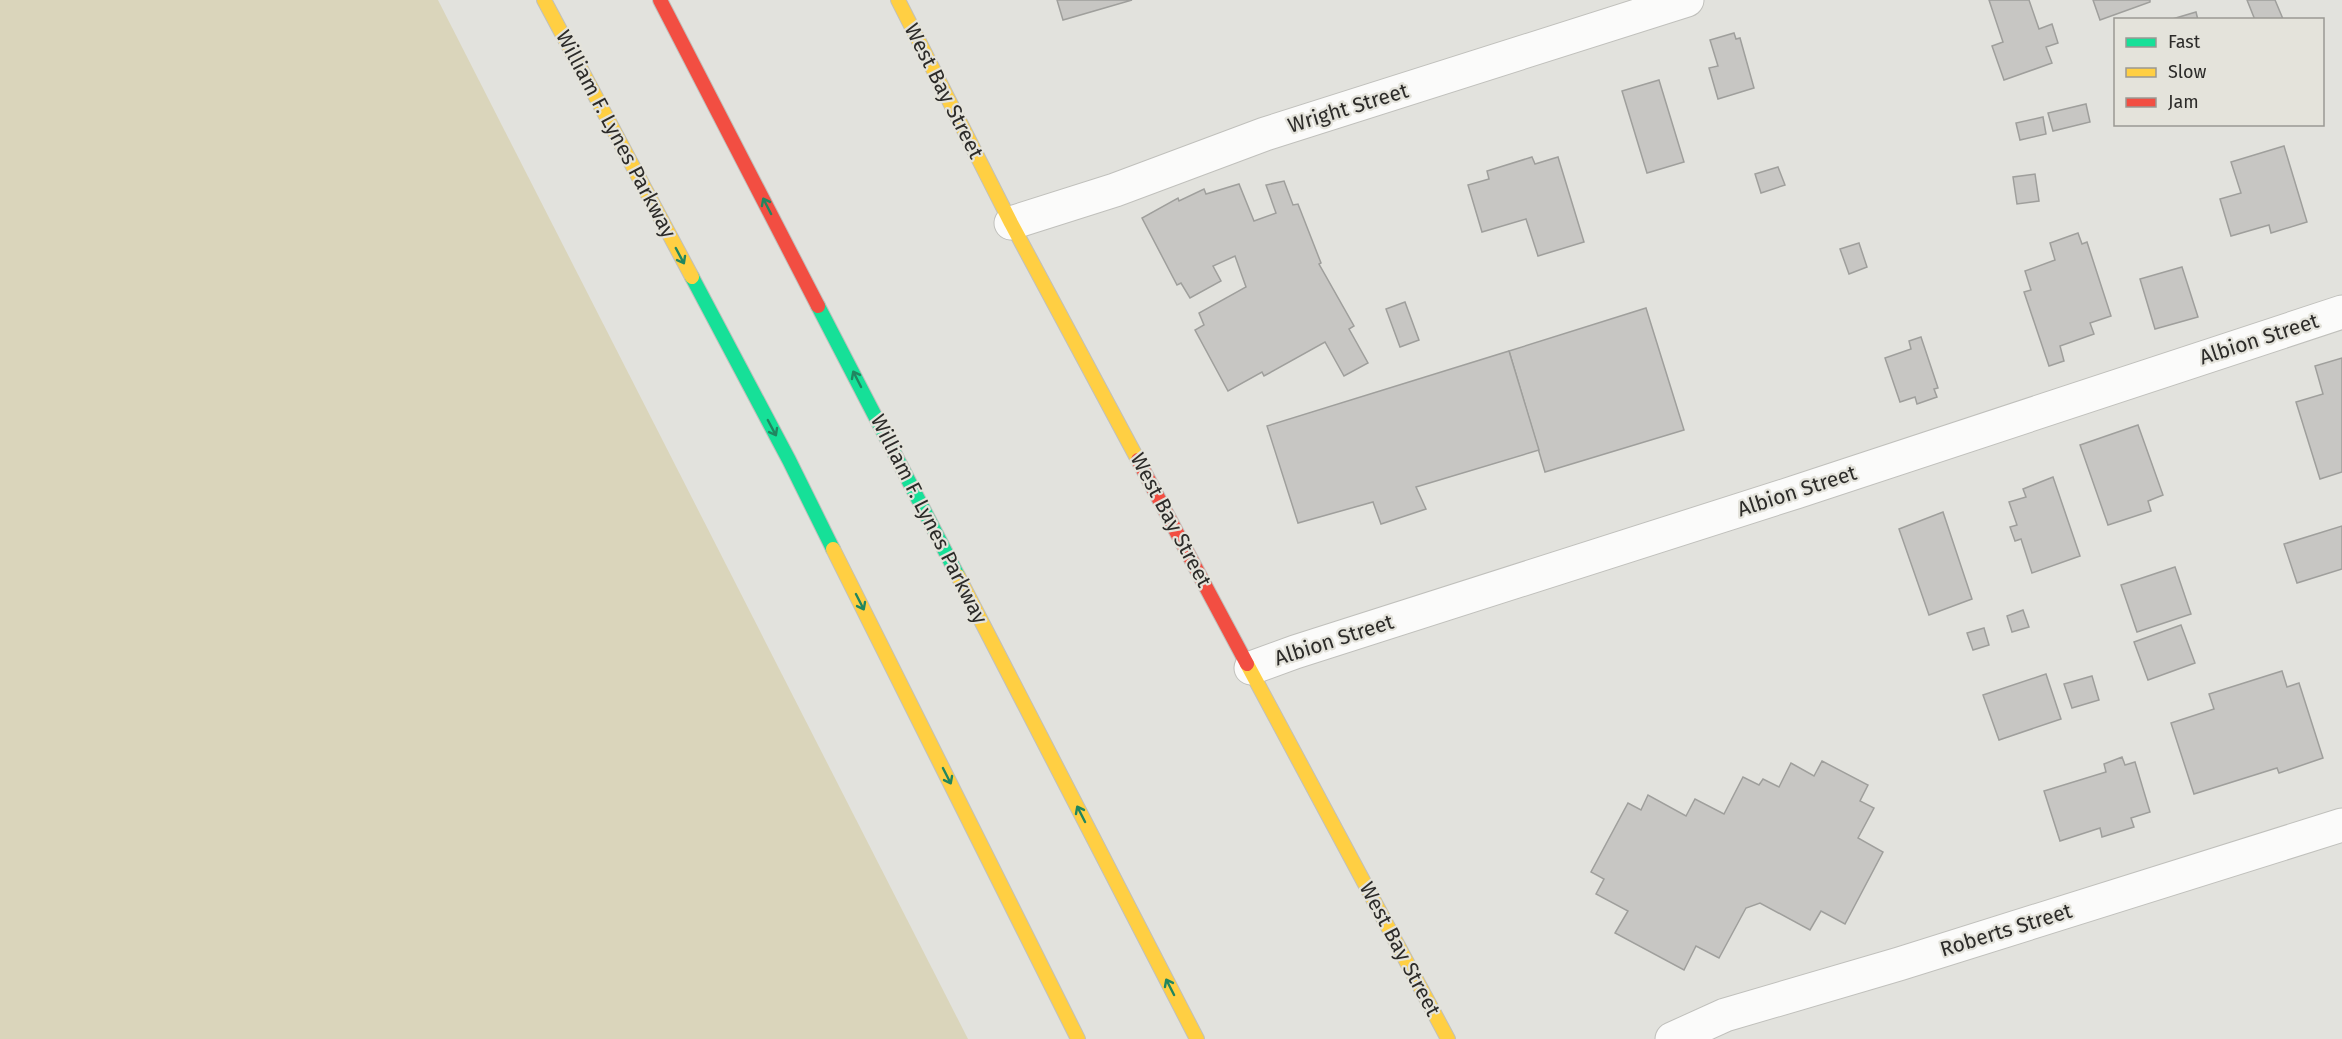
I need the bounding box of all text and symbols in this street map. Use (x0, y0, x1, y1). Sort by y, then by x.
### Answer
legend (2114, 18, 2324, 126)
street label: West Bay Street (899, 19, 989, 163)
street label: William F. Lynes Parkway (550, 26, 682, 243)
text: Fast (2168, 31, 2201, 53)
text: Slow (2168, 61, 2207, 83)
street label: Wright Street (1285, 77, 1412, 139)
text: Jam (2168, 91, 2199, 113)
one-way arrow (761, 197, 773, 215)
one-way arrow (675, 246, 686, 264)
street label: Albion Street (2196, 307, 2322, 370)
one-way arrow (851, 371, 863, 388)
street label: William F. Lynes Parkway (865, 410, 993, 629)
one-way arrow (766, 419, 778, 436)
street label: West Bay Street (1125, 448, 1217, 592)
street label: Albion Street (1734, 459, 1860, 522)
one-way arrow (854, 593, 866, 611)
street label: Albion Street (1271, 608, 1397, 671)
one-way arrow (941, 767, 953, 785)
one-way arrow (1075, 805, 1086, 823)
street label: West Bay Street (1354, 877, 1446, 1021)
street label: Roberts Street (1937, 897, 2076, 962)
one-way arrow (1164, 978, 1176, 996)

